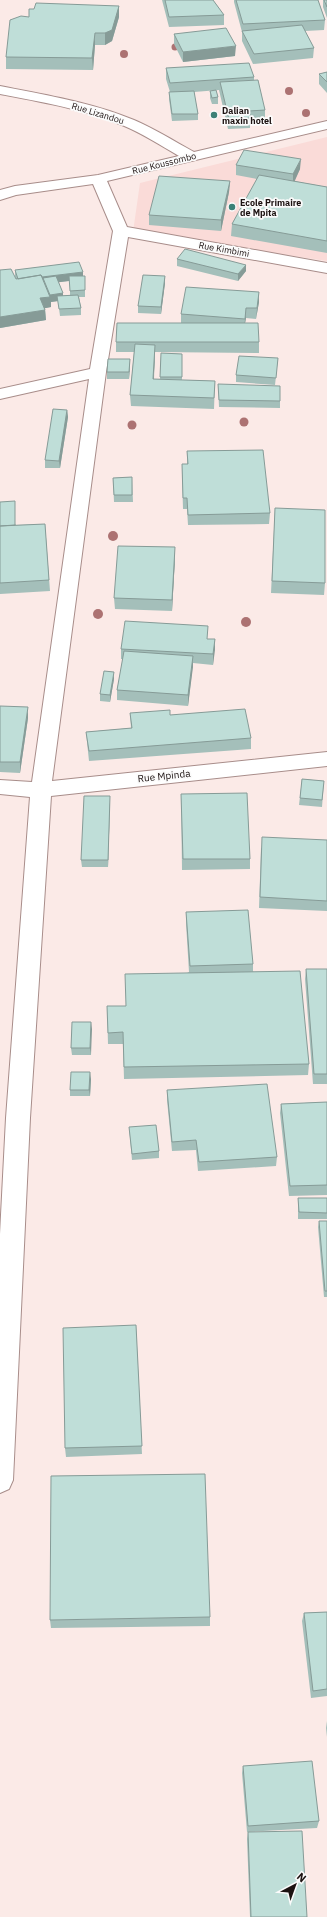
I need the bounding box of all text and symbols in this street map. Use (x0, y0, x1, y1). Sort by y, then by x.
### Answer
street label: Rue Lizandou (70, 100, 126, 126)
place label: Dalian maxin hotel (222, 105, 272, 126)
marker: Dalian maxin hotel (209, 110, 219, 120)
street label: Rue Koussombo (131, 150, 197, 176)
place label: Ecole Primaire de Mpita (240, 197, 301, 218)
marker: Ecole Primaire de Mpita (227, 202, 237, 212)
street label: Rue Kimbimi (198, 239, 250, 259)
street label: Rue Mpinda (137, 767, 192, 785)
north arrow (275, 1865, 315, 1905)
text: N (294, 1870, 309, 1885)

